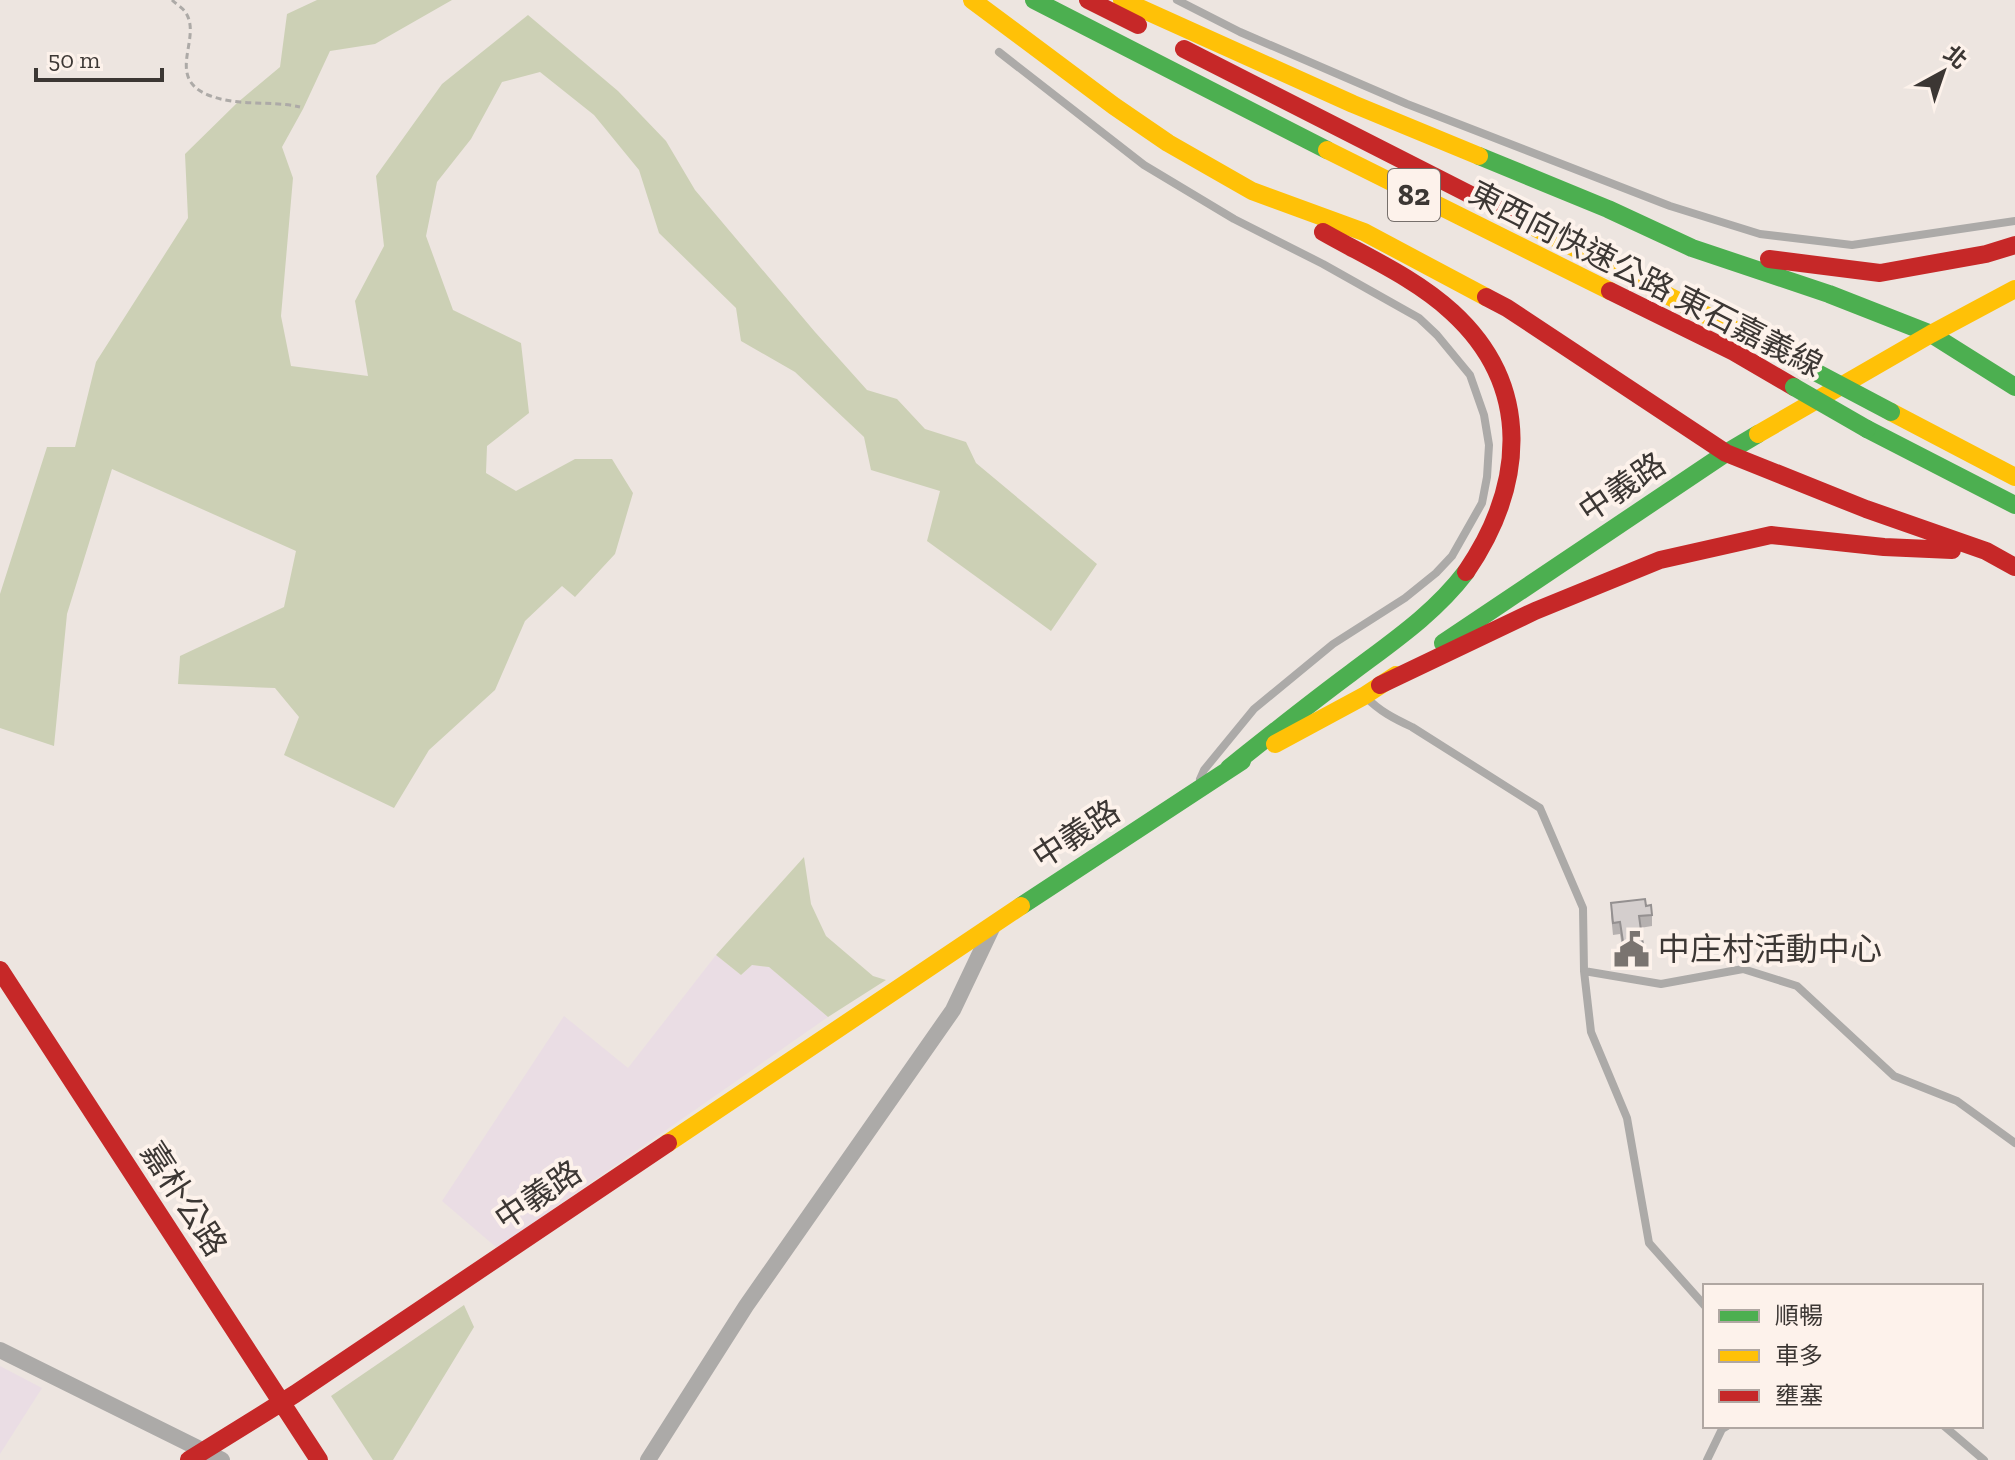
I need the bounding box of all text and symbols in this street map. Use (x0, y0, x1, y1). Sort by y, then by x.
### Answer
scale bar (36, 32, 162, 82)
north arrow (1903, 32, 1983, 112)
text: 北 (1938, 40, 1973, 74)
text: 50 m (48, 45, 101, 74)
road number: 82 (1388, 169, 1440, 221)
street label: 東西向快速公路 東石嘉義線 (1463, 173, 1829, 385)
street label: 中義路 (1572, 444, 1672, 530)
street label: 中義路 (1025, 792, 1127, 876)
public building icon: 中庄村活動中心 (1613, 930, 1651, 968)
place label: 中庄村活動中心 (1658, 930, 1882, 968)
street label: 嘉朴公路 (133, 1135, 235, 1263)
street label: 中義路 (488, 1152, 588, 1238)
legend (1703, 1284, 1983, 1428)
text: 順暢 (1775, 1301, 1823, 1330)
text: 車多 (1775, 1341, 1823, 1370)
text: 壅塞 (1775, 1381, 1823, 1410)

